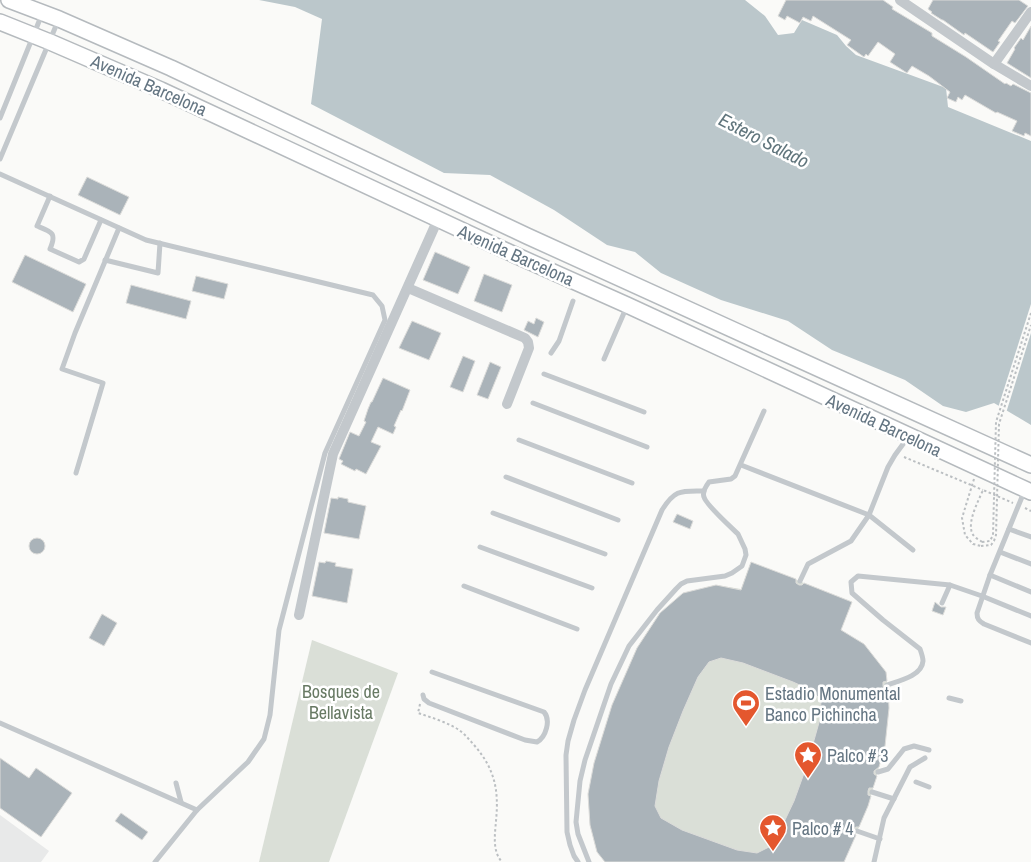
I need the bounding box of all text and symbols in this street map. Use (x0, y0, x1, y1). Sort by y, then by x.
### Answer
street label: Avenida Barcelona (86, 48, 211, 122)
water label: Estero Salado (714, 106, 814, 174)
street label: Avenida Barcelona (453, 218, 578, 292)
street label: Avenida Barcelona (821, 387, 946, 463)
park label: Bosques de Bellavista (302, 679, 380, 725)
place label: Estadio Monumental Banco Pichincha (765, 681, 900, 727)
sports icon: Estadio Monumental Banco Pichincha (731, 688, 761, 727)
place icon: Palco # 3 (793, 740, 823, 779)
place label: Palco # 3 (827, 743, 889, 768)
place icon: Palco # 4 (758, 813, 788, 852)
place label: Palco # 4 (792, 816, 854, 841)

